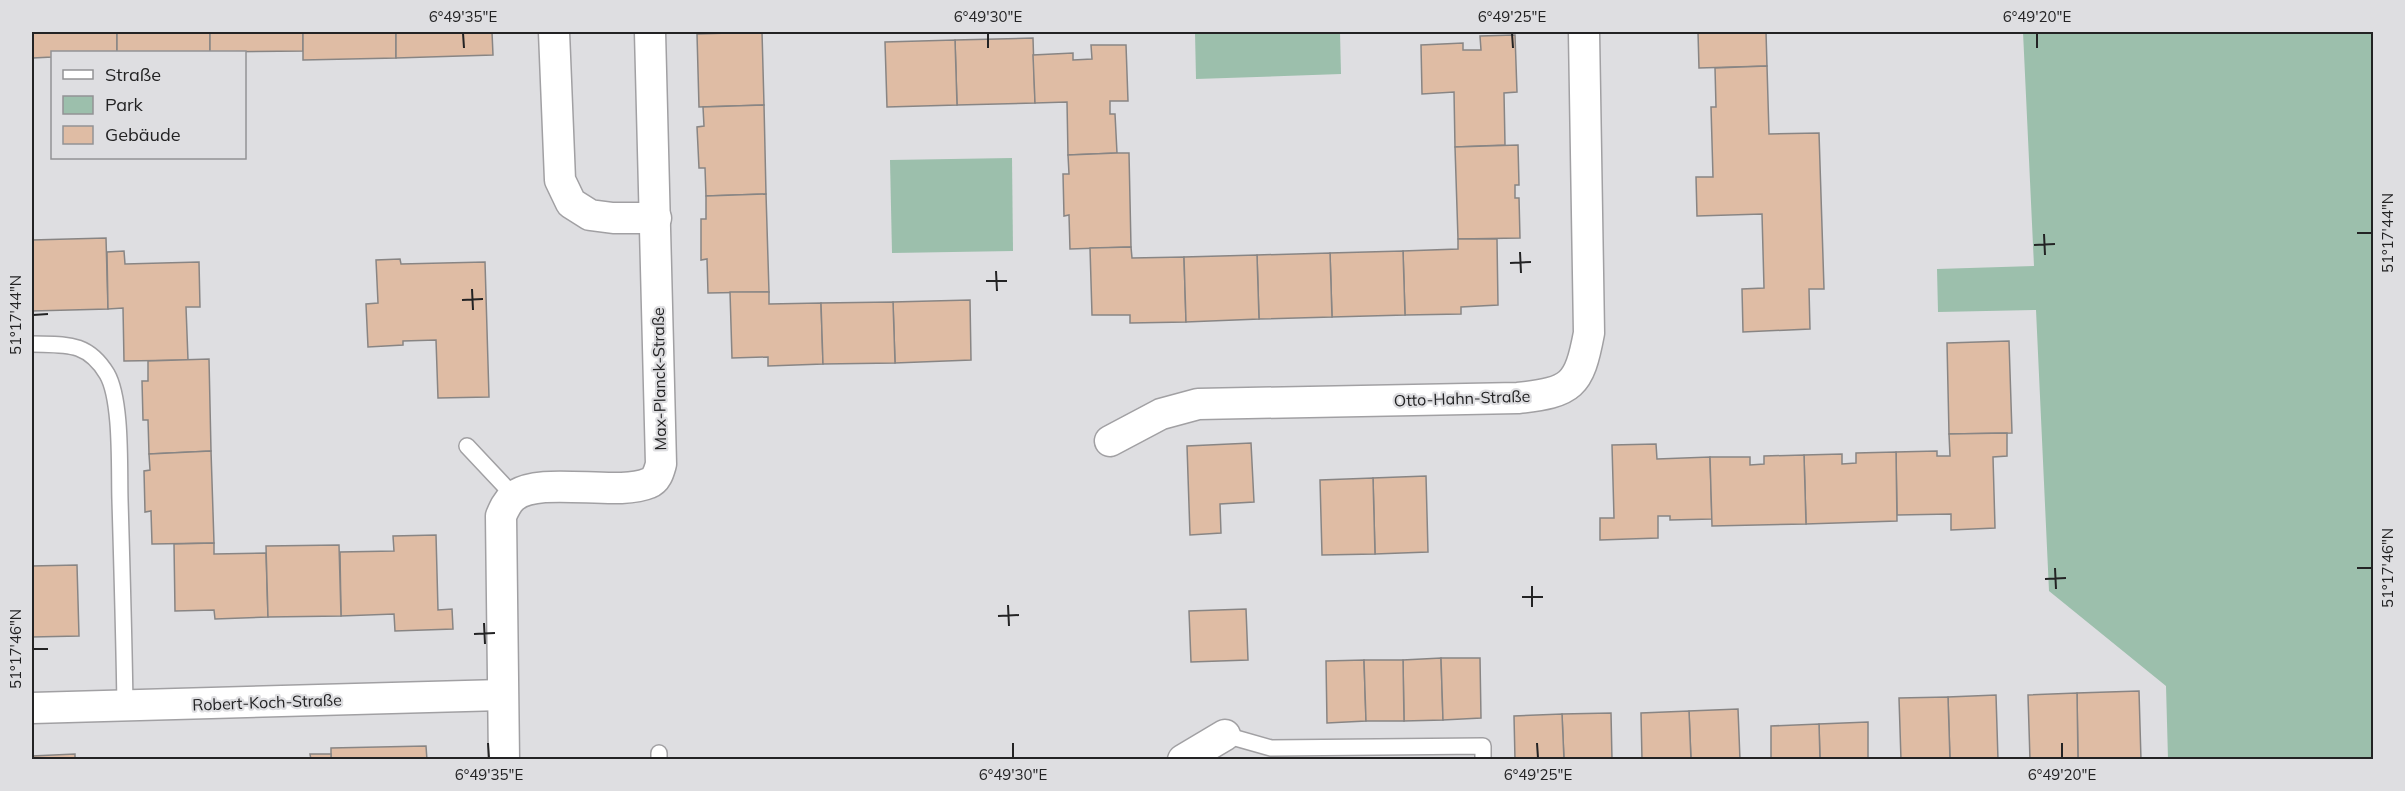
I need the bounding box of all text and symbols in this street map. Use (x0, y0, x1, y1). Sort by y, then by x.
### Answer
text: 6°49'35"E (429, 7, 497, 26)
text: 6°49'30"E (954, 7, 1022, 26)
text: 6°49'25"E (1478, 7, 1546, 26)
text: 6°49'20"E (2003, 7, 2071, 26)
legend (51, 51, 246, 159)
text: Straße (105, 63, 161, 86)
text: Park (105, 93, 144, 116)
text: Gebäude (105, 123, 181, 146)
text: 51°17'44"N (2378, 193, 2397, 273)
text: 51°17'44"N (6, 275, 25, 355)
street label: Max-Planck-Straße (648, 307, 670, 451)
street label: Otto-Hahn-Straße (1394, 386, 1530, 410)
text: 51°17'46"N (2378, 528, 2397, 608)
text: 51°17'46"N (6, 609, 25, 689)
street label: Robert-Koch-Straße (192, 689, 342, 715)
text: 6°49'35"E (455, 765, 523, 784)
text: 6°49'30"E (979, 765, 1047, 784)
text: 6°49'25"E (1504, 765, 1572, 784)
text: 6°49'20"E (2028, 765, 2096, 784)

